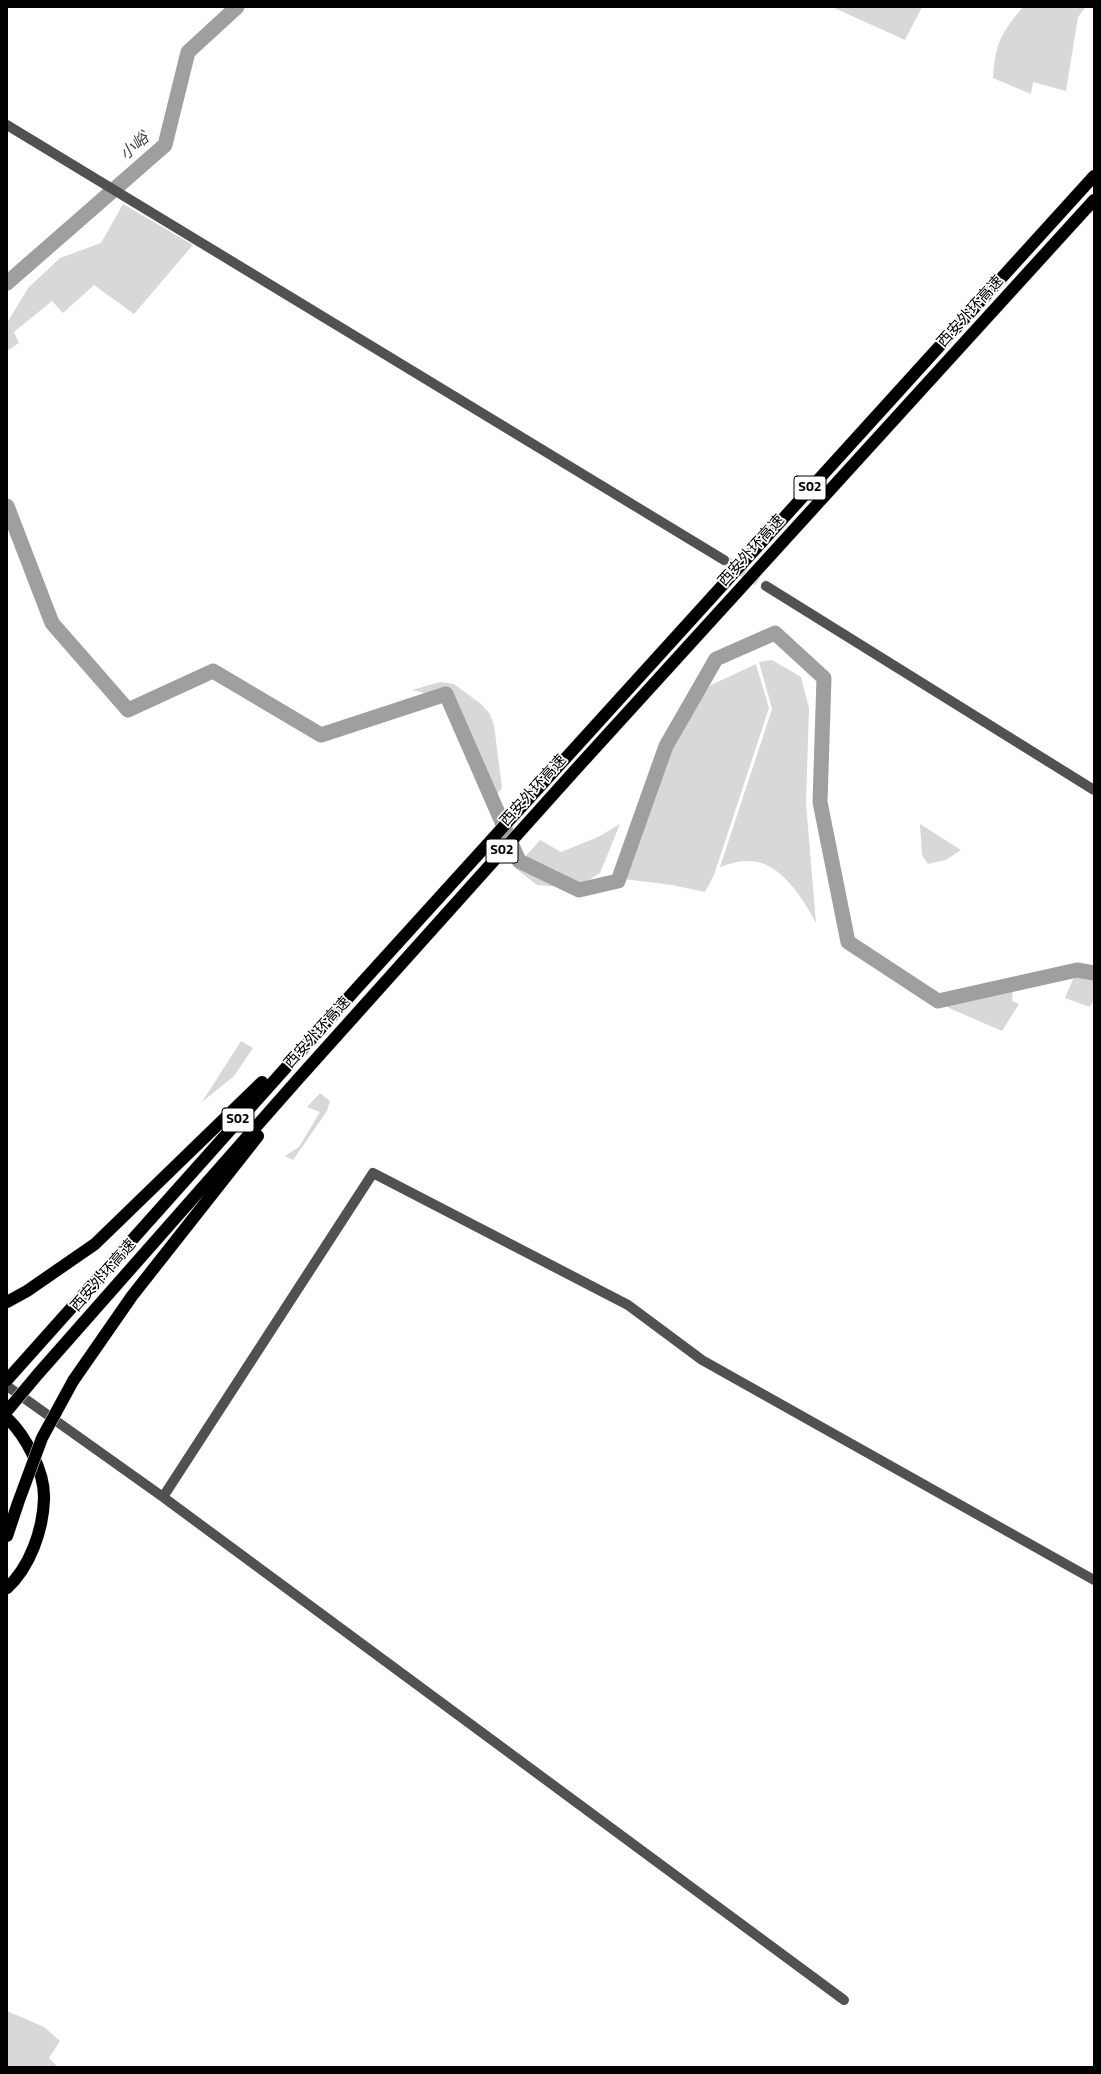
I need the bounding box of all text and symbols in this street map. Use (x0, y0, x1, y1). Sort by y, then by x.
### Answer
water label: 小峪 (117, 129, 153, 165)
street label: 西安外环高速 (934, 273, 1008, 351)
road number: S02 (794, 476, 826, 500)
street label: 西安外环高速 (715, 512, 789, 590)
street label: 西安外环高速 (497, 752, 571, 830)
road number: S02 (486, 839, 518, 863)
street label: 西安外环高速 (281, 994, 355, 1072)
road number: S02 (222, 1108, 254, 1132)
street label: 西安外环高速 (68, 1236, 140, 1316)

